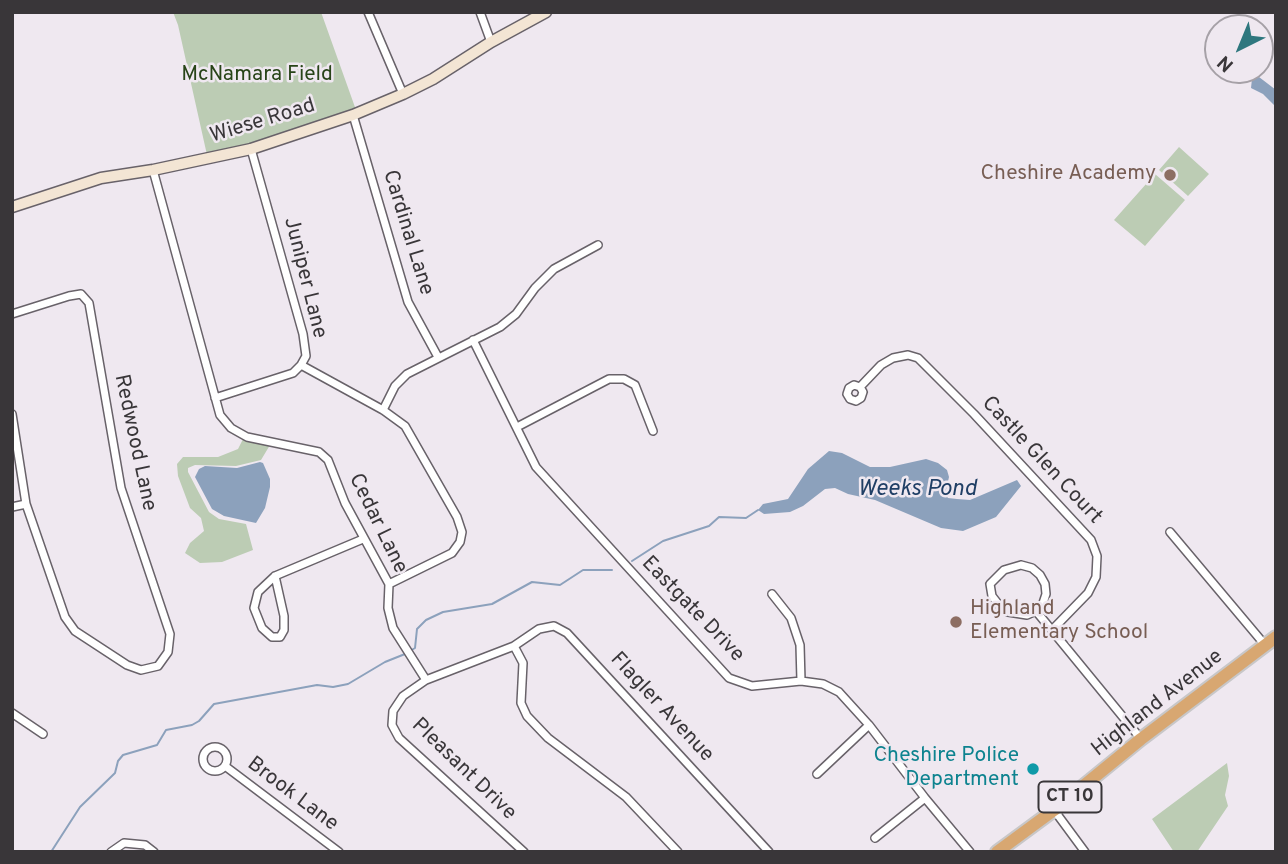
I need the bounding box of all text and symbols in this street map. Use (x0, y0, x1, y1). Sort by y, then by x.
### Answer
north arrow (1204, 14, 1274, 84)
text: N (1213, 49, 1239, 76)
park label: McNamara Field (181, 63, 333, 89)
street label: Wiese Road (207, 94, 319, 150)
place label: Cheshire Academy (980, 162, 1156, 188)
street label: Cardinal Lane (376, 167, 438, 299)
marker: Cheshire Academy (1162, 167, 1178, 183)
street label: Juniper Lane (277, 215, 331, 341)
street label: Redwood Lane (107, 372, 161, 514)
street label: Castle Glen Court (975, 392, 1107, 530)
street label: Cedar Lane (342, 470, 412, 578)
water label: Weeks Pond (858, 476, 976, 504)
street label: Eastgate Drive (635, 552, 749, 668)
place label: Highland Elementary School (970, 597, 1148, 647)
marker: Highland Elementary School (948, 614, 964, 630)
street label: Highland Avenue (1087, 645, 1229, 763)
street label: Flagler Avenue (604, 648, 718, 768)
street label: Pleasant Drive (405, 714, 521, 826)
place label: Cheshire Police Department (873, 744, 1019, 794)
street label: Brook Lane (241, 753, 343, 837)
marker: Cheshire Police Department (1025, 761, 1041, 777)
road number: CT 10 (1038, 782, 1102, 812)

